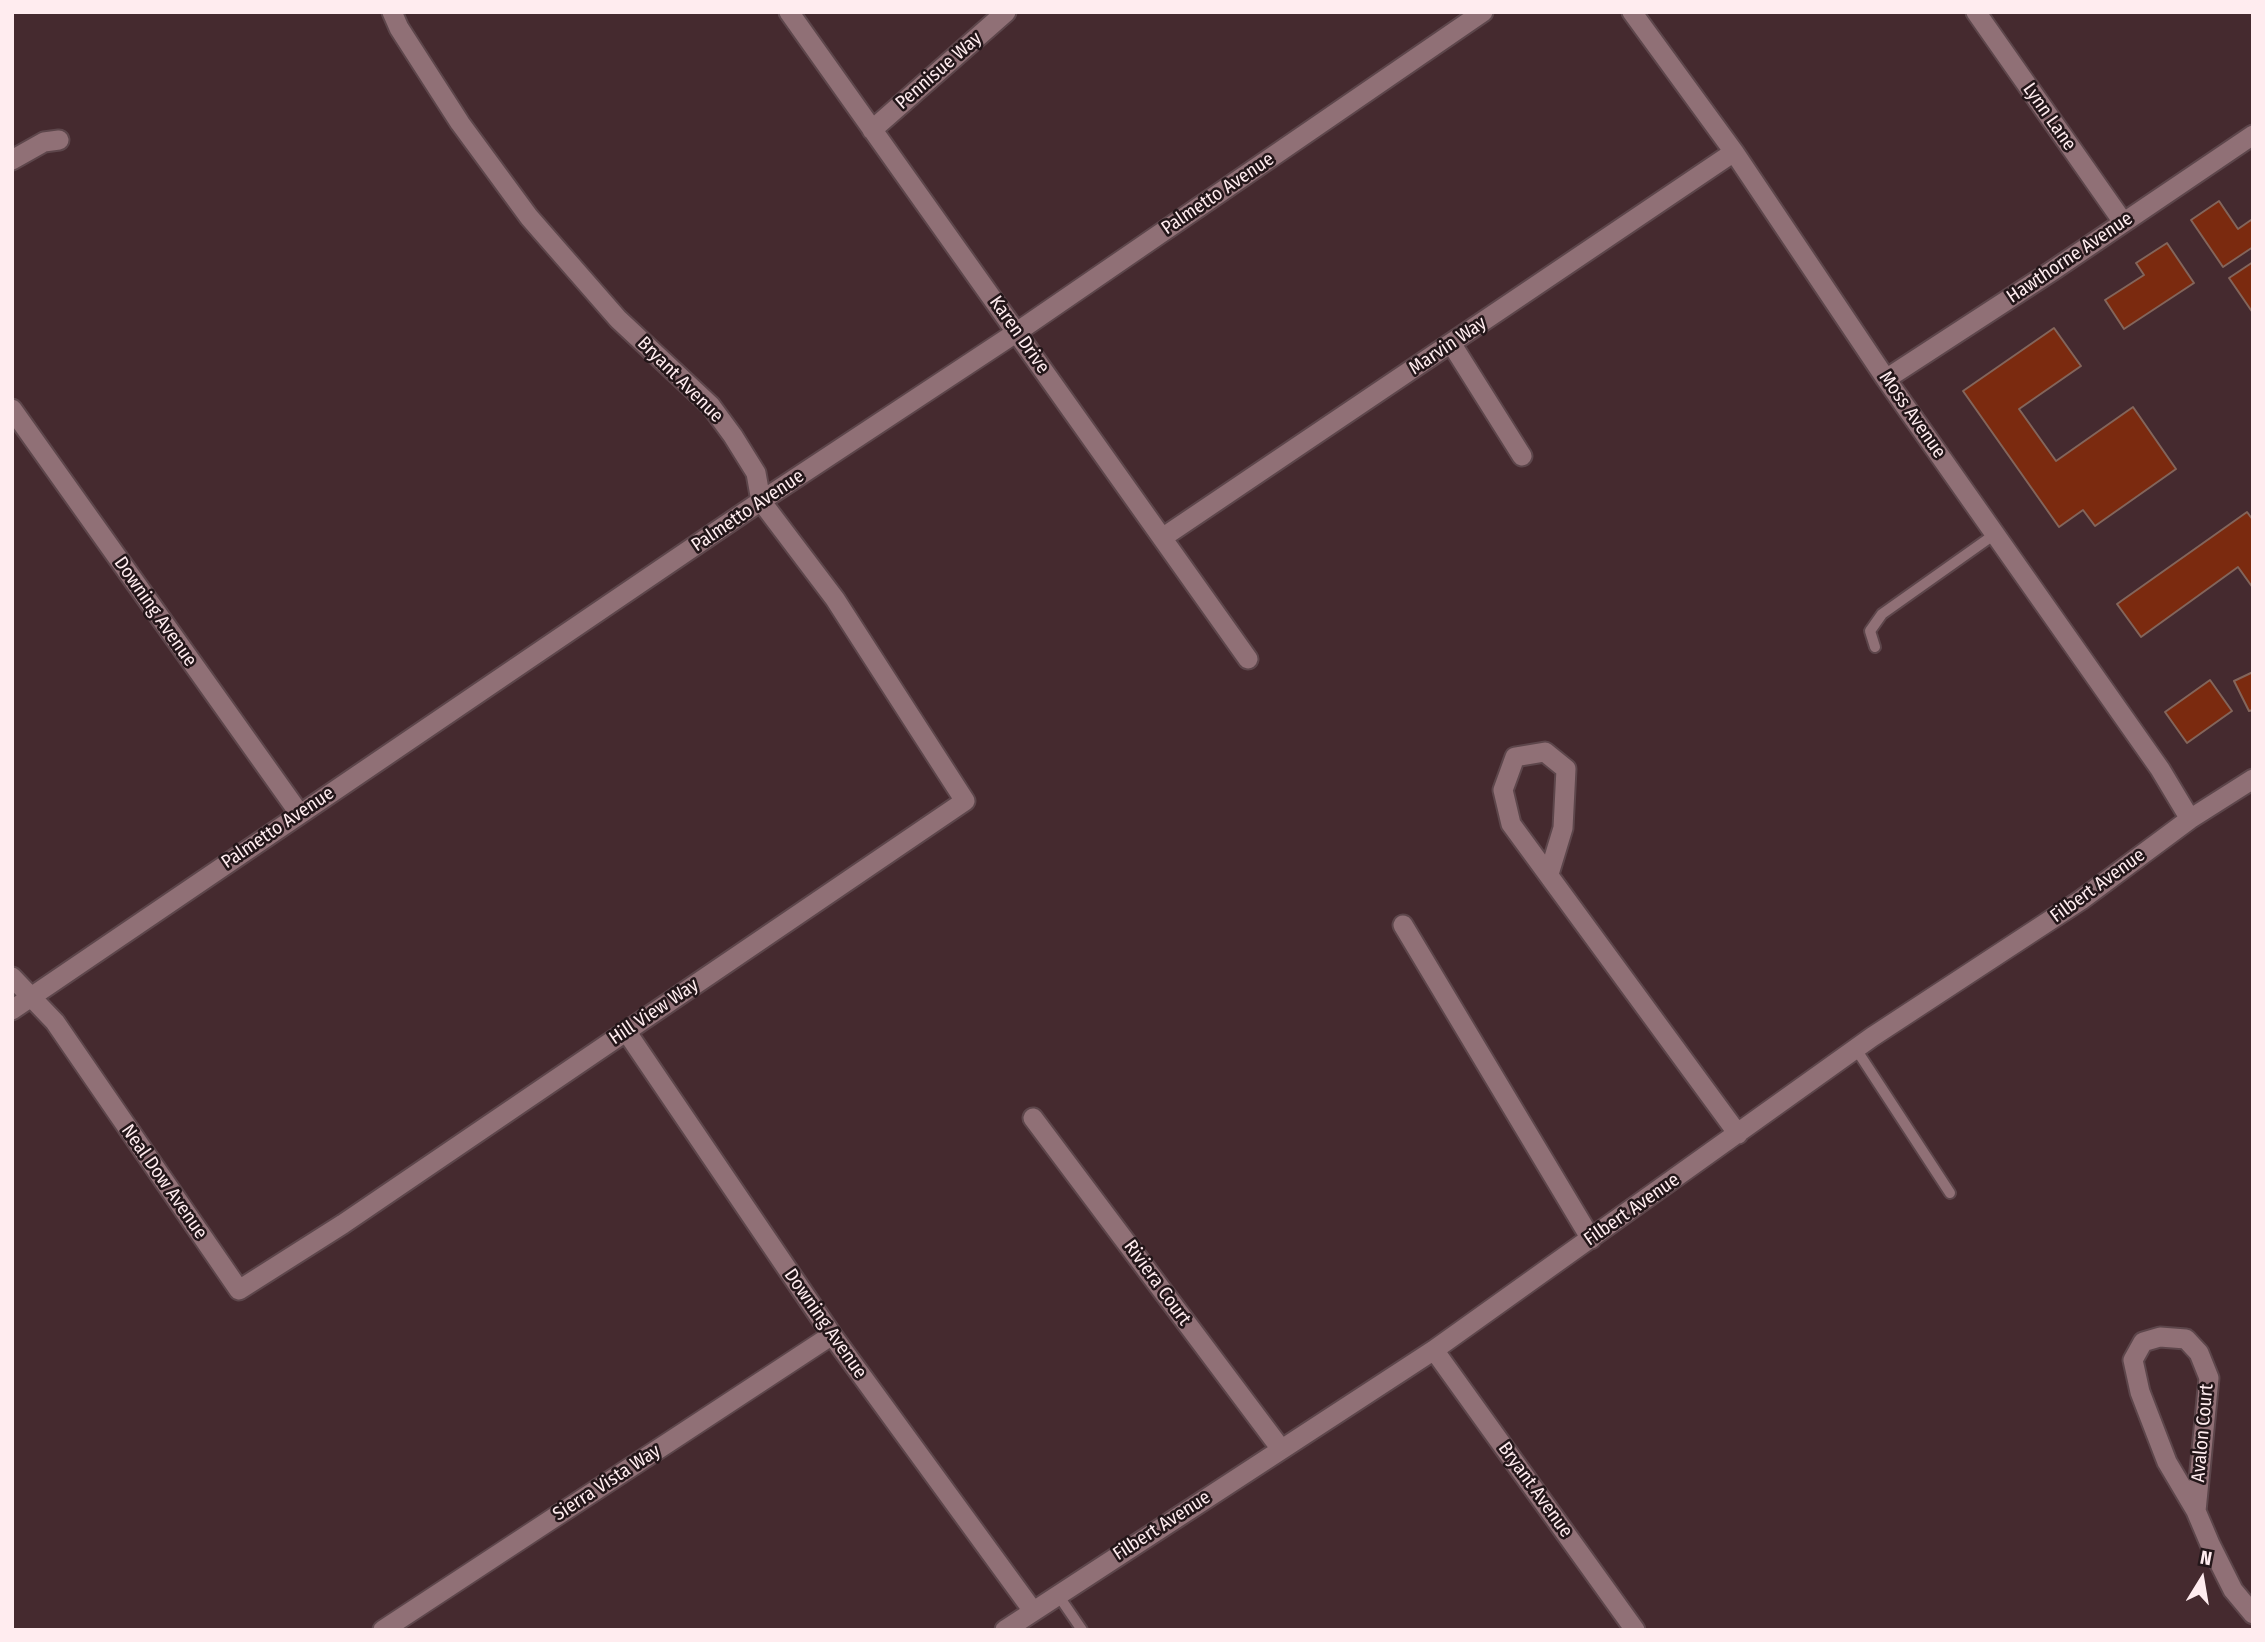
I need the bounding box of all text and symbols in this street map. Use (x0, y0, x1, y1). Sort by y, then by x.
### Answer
street label: Pennisue Way (891, 27, 987, 115)
street label: Lynn Lane (2018, 79, 2080, 155)
street label: Palmetto Avenue (1157, 148, 1279, 240)
street label: Hawthorne Avenue (2003, 207, 2137, 309)
street label: Karen Drive (984, 292, 1054, 378)
street label: Marvin Way (1405, 312, 1491, 380)
street label: Bryant Avenue (632, 332, 728, 428)
street label: Moss Avenue (1874, 367, 1950, 463)
street label: Palmetto Avenue (687, 465, 809, 557)
street label: Downing Avenue (109, 553, 201, 671)
street label: Palmetto Avenue (217, 782, 339, 874)
street label: Filbert Avenue (2046, 844, 2150, 928)
street label: Hill View Way (605, 974, 703, 1050)
street label: Neal Dow Avenue (116, 1120, 212, 1244)
street label: Filbert Avenue (1580, 1169, 1684, 1251)
street label: Riviera Court (1118, 1236, 1196, 1330)
street label: Downing Avenue (779, 1265, 871, 1383)
street label: Avalon Court (2187, 1383, 2219, 1483)
street label: Bryant Avenue (1493, 1438, 1577, 1542)
street label: Sierra Vista Way (549, 1440, 665, 1526)
street label: Filbert Avenue (1109, 1486, 1215, 1566)
north arrow (2167, 1544, 2237, 1614)
text: N (2198, 1546, 2214, 1570)

